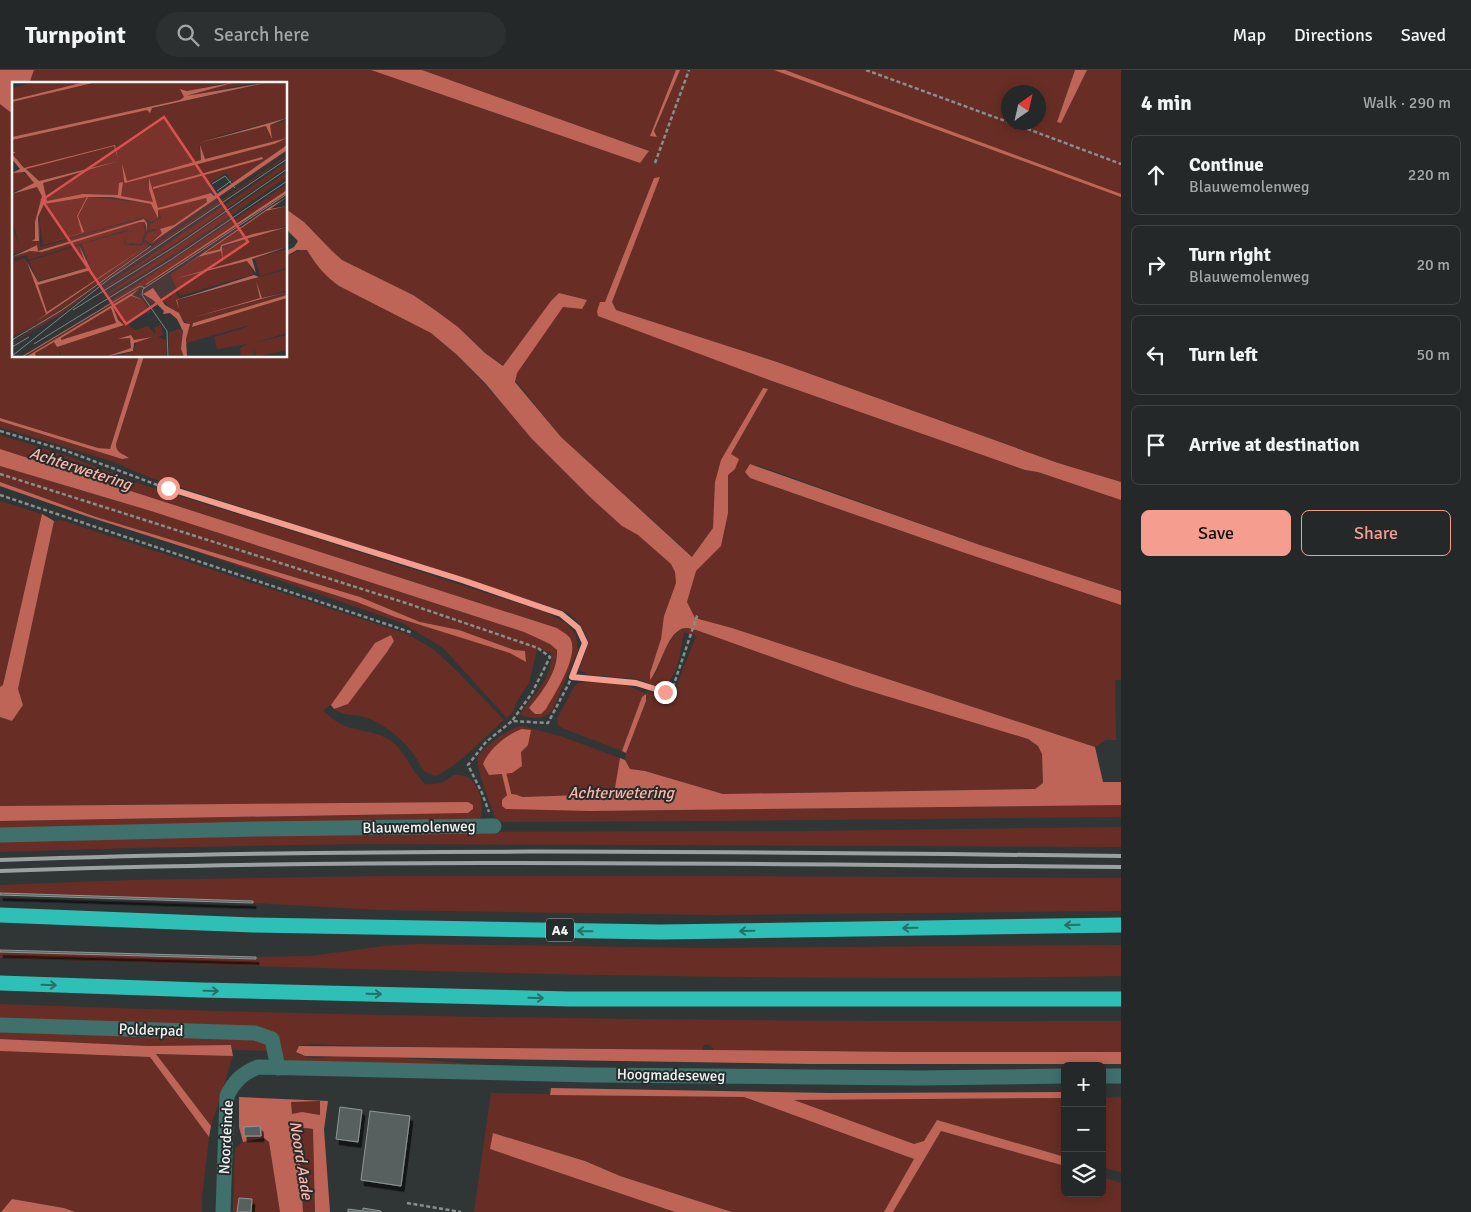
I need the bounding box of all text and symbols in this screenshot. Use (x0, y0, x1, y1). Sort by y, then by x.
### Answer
search box (156, 12, 506, 57)
text: Turnpoint (25, 20, 126, 50)
icon: search (174, 21, 202, 49)
text: Search here (214, 23, 309, 47)
text: Map (1233, 24, 1266, 46)
text: Directions (1294, 24, 1373, 46)
text: Saved (1401, 24, 1446, 46)
inset map (12, 82, 288, 358)
north arrow (1001, 85, 1046, 130)
text: 4 min (1141, 90, 1192, 116)
text: Walk · 290 m (1363, 93, 1451, 113)
text: Continue (1189, 153, 1264, 177)
icon: ahead (1142, 161, 1170, 189)
text: 220 m (1408, 165, 1450, 185)
text: Blauwemolenweg (1189, 177, 1310, 197)
text: Turn right (1189, 243, 1271, 267)
icon: right (1142, 251, 1170, 279)
text: 20 m (1416, 255, 1450, 275)
text: Blauwemolenweg (1189, 267, 1310, 287)
icon: left (1142, 341, 1170, 369)
text: Turn left (1189, 343, 1258, 367)
text: 50 m (1416, 345, 1450, 365)
icon: arrive (1142, 431, 1170, 459)
text: Arrive at destination (1189, 433, 1360, 457)
water label: Achterwetering (27, 443, 136, 495)
route start (157, 477, 180, 500)
button: Save (1141, 510, 1291, 556)
button: Share (1301, 510, 1451, 556)
route end (654, 681, 677, 704)
water label: Achterwetering (568, 783, 676, 803)
street label: Blauwemolenweg (362, 817, 476, 837)
road number: A4 (546, 918, 574, 942)
one-way arrow (1065, 921, 1081, 930)
one-way arrow (902, 923, 918, 933)
one-way arrow (577, 926, 594, 936)
one-way arrow (740, 926, 756, 936)
one-way arrow (40, 980, 56, 989)
one-way arrow (203, 986, 219, 995)
one-way arrow (365, 990, 381, 999)
one-way arrow (528, 993, 544, 1003)
street label: Polderpad (118, 1020, 184, 1040)
map controls (1061, 1062, 1106, 1197)
button: + (1061, 1062, 1106, 1107)
street label: Hoogmadeseweg (617, 1065, 725, 1085)
street label: Noordeinde (215, 1099, 237, 1175)
button: − (1061, 1107, 1106, 1152)
water label: Noord Aade (285, 1119, 317, 1202)
button: layers (1061, 1152, 1106, 1197)

